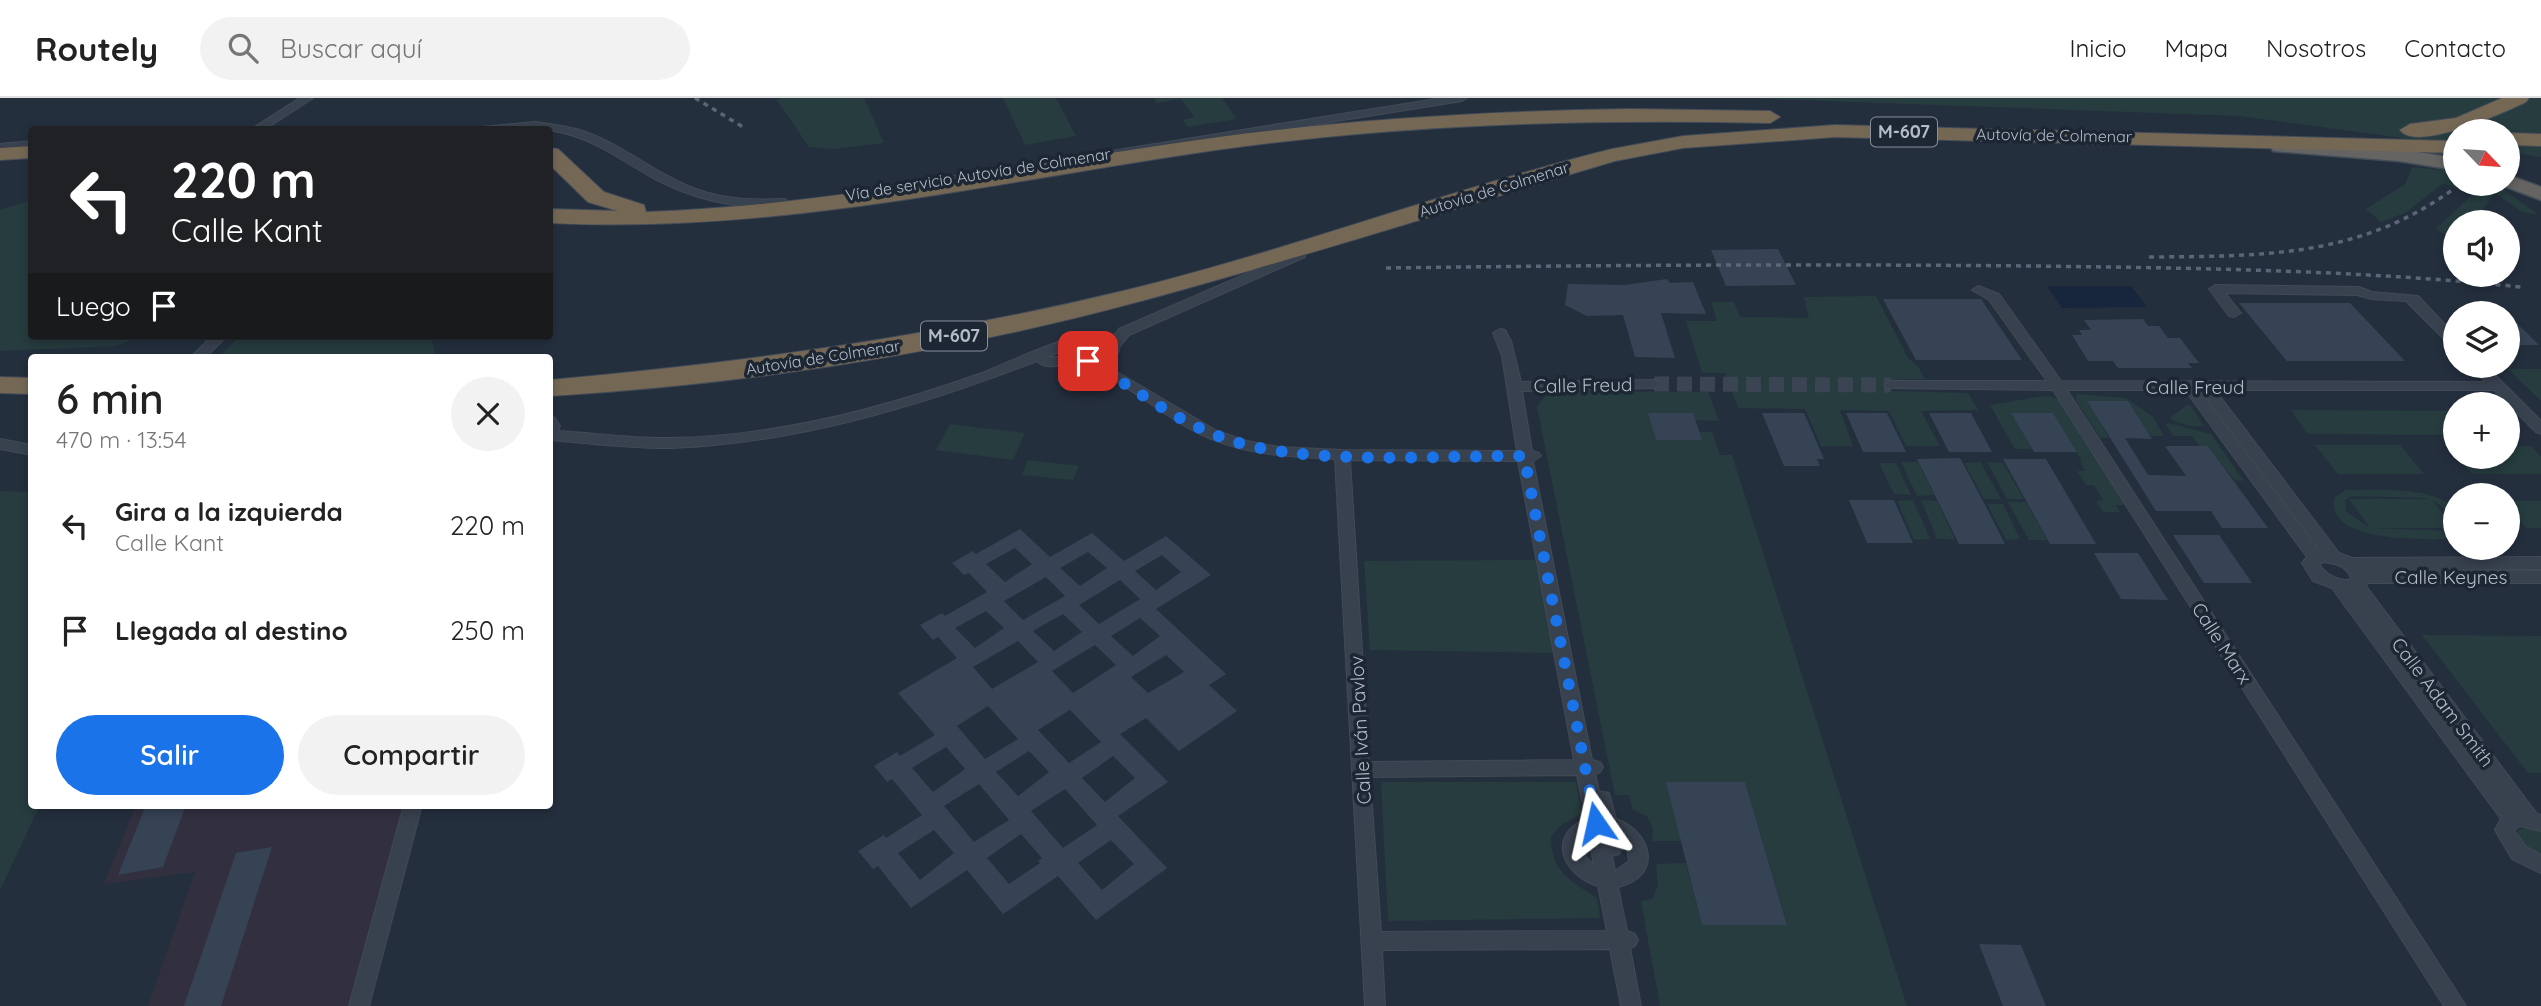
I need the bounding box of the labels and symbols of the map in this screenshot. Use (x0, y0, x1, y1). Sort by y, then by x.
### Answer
road number: M-607 (1871, 117, 1937, 146)
north arrow (2443, 119, 2520, 196)
street label: Autovía de Colmenar (1976, 124, 2132, 146)
street label: Vía de servicio Autovía de Colmenar (844, 143, 1112, 205)
street label: Autovía de Colmenar (1417, 157, 1571, 221)
road number: M-607 (921, 322, 987, 350)
pin (1058, 331, 1118, 391)
street label: Autovía de Colmenar (744, 335, 902, 379)
street label: Calle Freud (1533, 372, 1633, 398)
street label: Calle Freud (2146, 375, 2244, 399)
street label: Calle Keynes (2395, 565, 2508, 589)
street label: Calle Marx (2187, 598, 2257, 688)
street label: Calle Adam Smith (2387, 633, 2499, 771)
street label: Calle Iván Pavlov (1344, 655, 1376, 805)
position arrow (1559, 786, 1633, 860)

